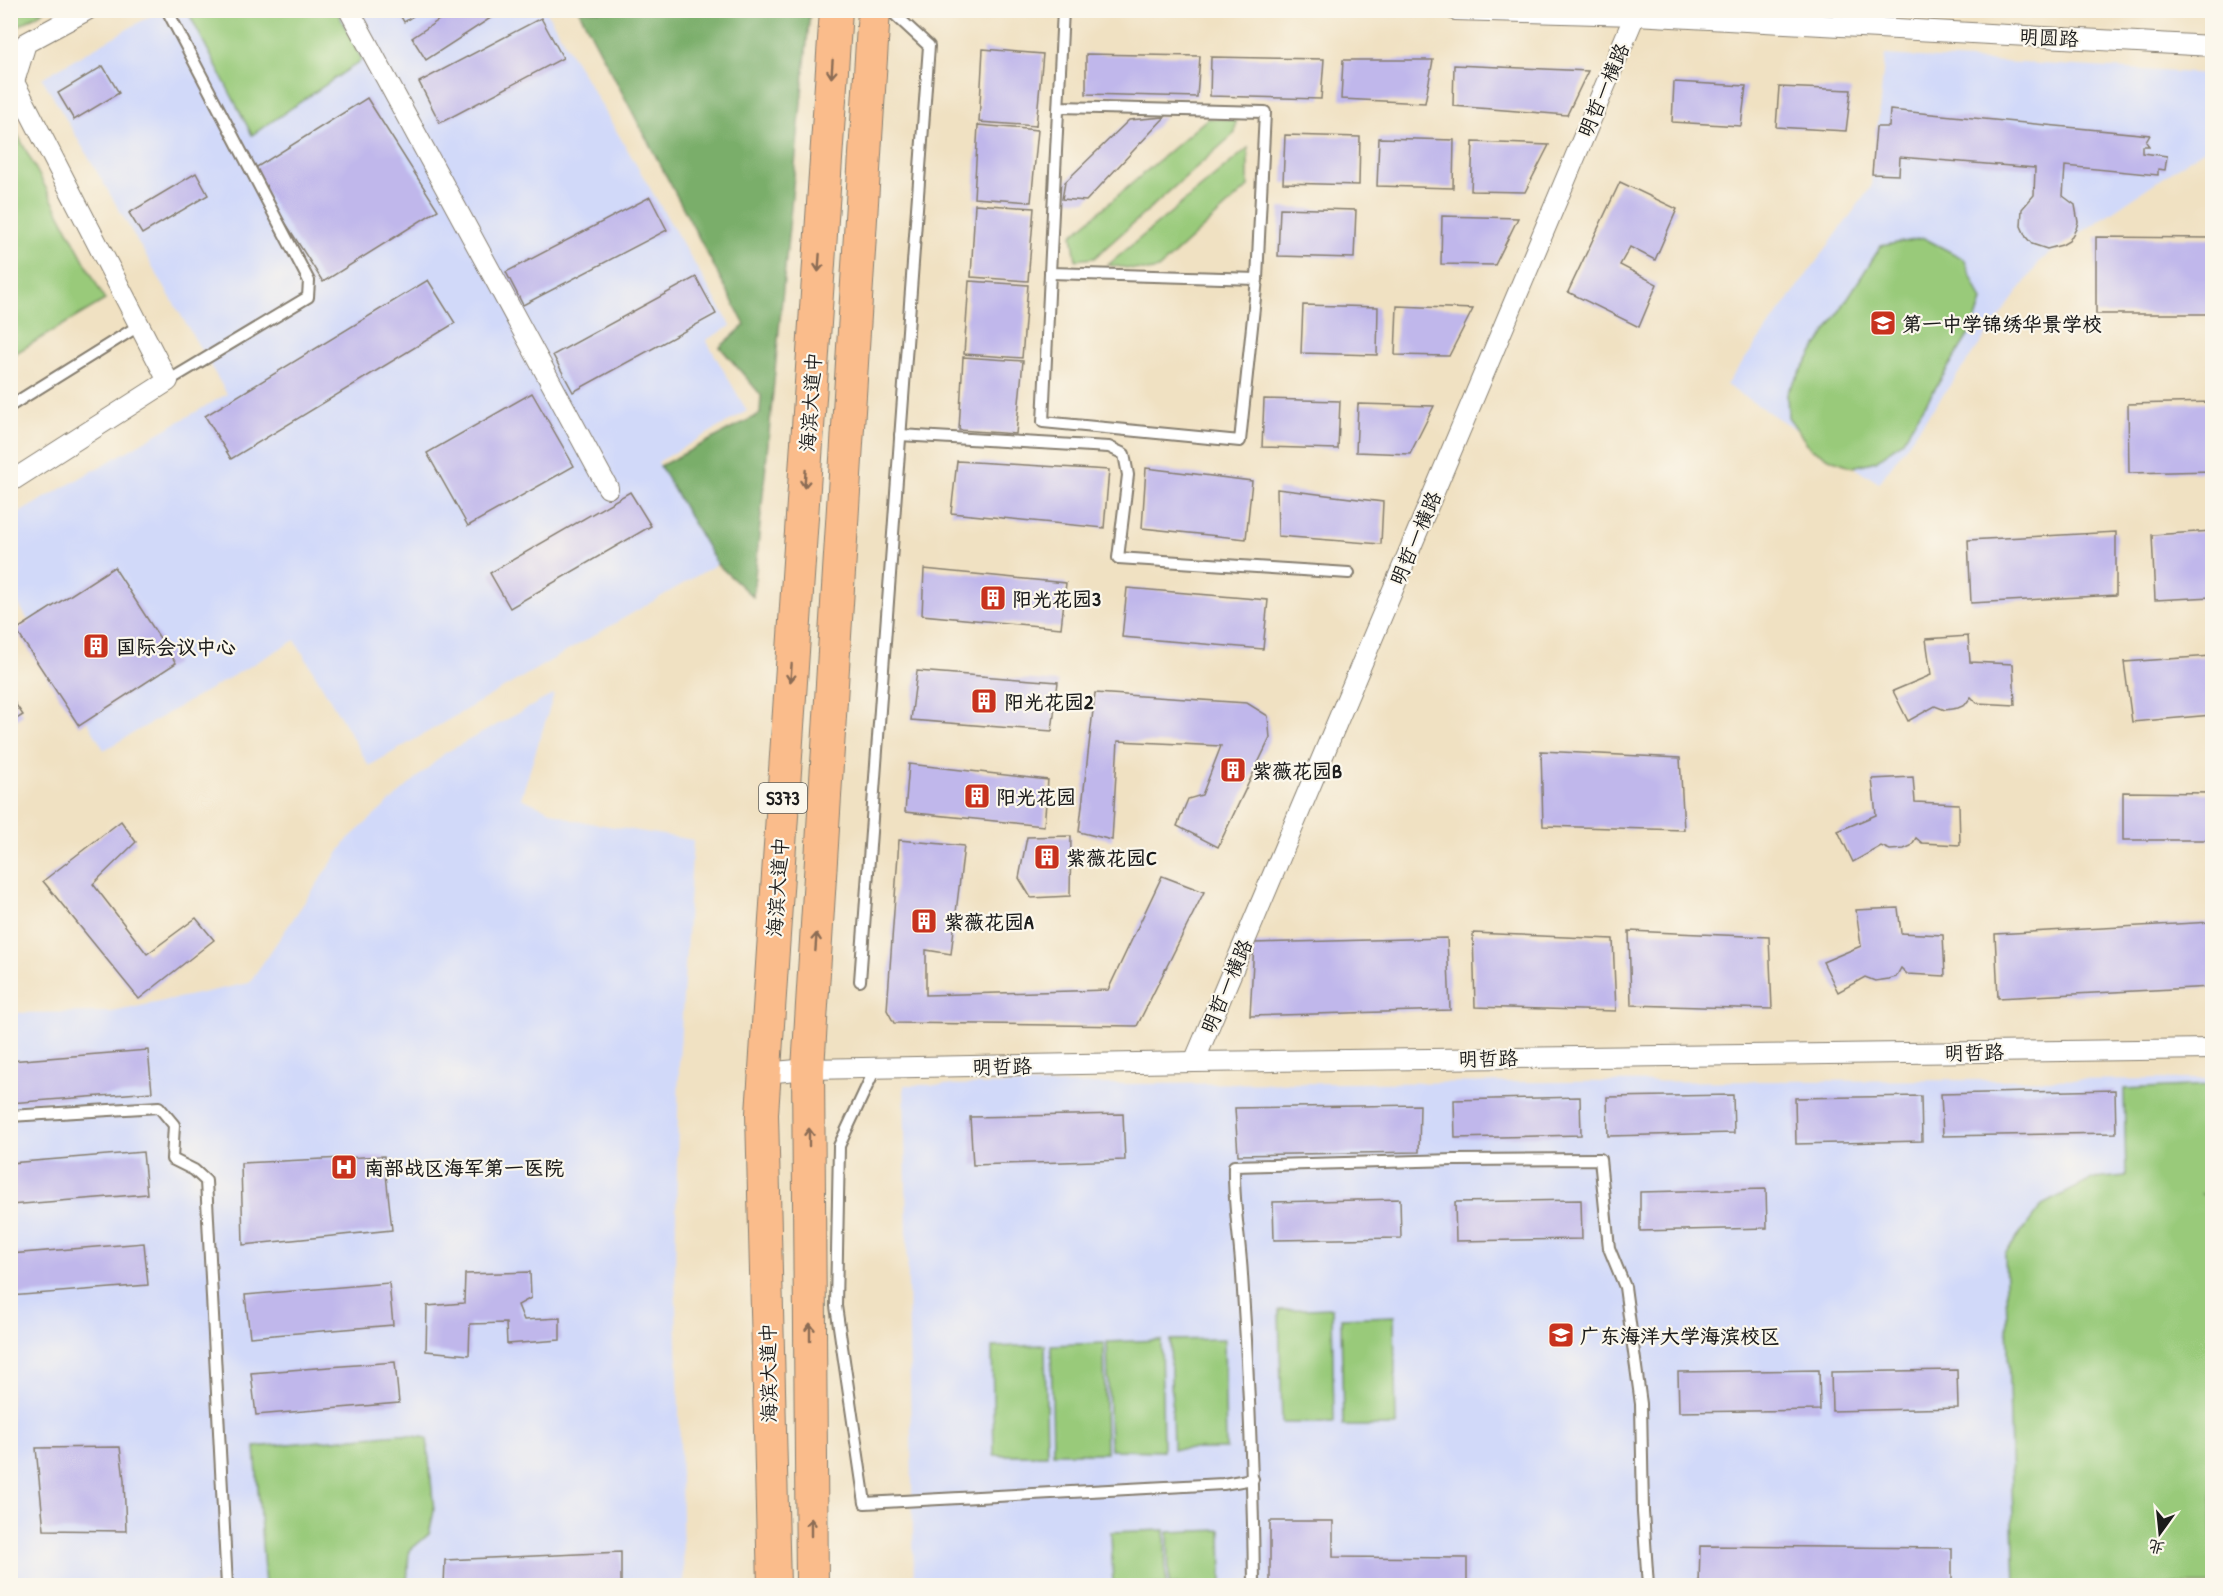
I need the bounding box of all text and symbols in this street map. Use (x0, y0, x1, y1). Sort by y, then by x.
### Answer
street label: 明圆路 (2018, 22, 2081, 52)
street label: 明哲一横路 (1571, 38, 1635, 141)
one-way arrow (827, 58, 838, 78)
one-way arrow (814, 253, 825, 273)
school or university icon: 第一中学锦绣华景学校 (1868, 308, 1898, 338)
place label: 第一中学锦绣华景学校 (1902, 310, 2102, 337)
street label: 海滨大道中 (793, 351, 827, 453)
one-way arrow (799, 468, 810, 488)
street label: 明哲一横路 (1383, 486, 1447, 589)
building icon: 阳光花园3 (978, 583, 1008, 613)
place label: 阳光花园3 (1012, 585, 1101, 612)
building icon: 国际会议中心 (81, 631, 111, 661)
place label: 国际会议中心 (116, 633, 236, 660)
one-way arrow (786, 663, 797, 683)
building icon: 阳光花园2 (969, 686, 999, 716)
place label: 阳光花园2 (1004, 688, 1094, 715)
building icon: 紫薇花园B (1218, 755, 1248, 785)
place label: 紫薇花园B (1252, 757, 1342, 784)
building icon: 阳光花园 (962, 781, 992, 811)
road number: S373 (759, 783, 807, 813)
place label: 阳光花园 (996, 783, 1076, 810)
street label: 海滨大道中 (760, 836, 794, 938)
building icon: 紫薇花园C (1032, 842, 1062, 872)
place label: 紫薇花园C (1066, 844, 1157, 871)
building icon: 紫薇花园A (909, 906, 939, 936)
place label: 紫薇花园A (944, 908, 1034, 935)
one-way arrow (811, 933, 822, 953)
street label: 明哲一横路 (1194, 934, 1258, 1037)
street label: 明哲路 (1944, 1038, 2005, 1066)
street label: 明哲路 (1458, 1044, 1519, 1072)
street label: 明哲路 (972, 1052, 1033, 1080)
one-way arrow (803, 1128, 815, 1148)
hospital icon: 南部战区海军第一医院 (329, 1152, 359, 1182)
place label: 南部战区海军第一医院 (364, 1154, 564, 1181)
school or university icon: 广东海洋大学海滨校区 (1546, 1320, 1576, 1350)
place label: 广东海洋大学海滨校区 (1580, 1322, 1780, 1349)
street label: 海滨大道中 (754, 1323, 782, 1423)
one-way arrow (804, 1323, 816, 1343)
north arrow (2130, 1503, 2190, 1563)
one-way arrow (806, 1518, 817, 1538)
text: 北 (2146, 1535, 2167, 1560)

